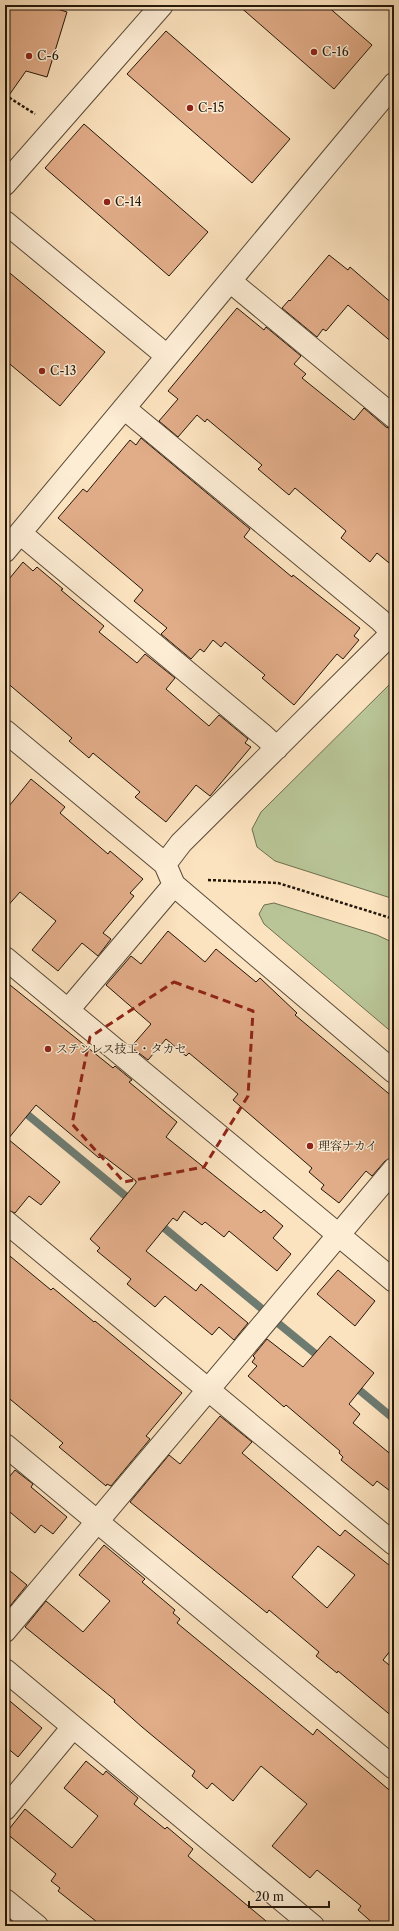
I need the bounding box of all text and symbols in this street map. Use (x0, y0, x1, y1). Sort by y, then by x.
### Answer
place label: C-16 (322, 44, 349, 59)
marker: C-16 (309, 47, 319, 57)
place label: C-6 (37, 48, 59, 63)
marker: C-6 (24, 51, 34, 61)
place label: C-15 (198, 100, 224, 115)
marker: C-15 (185, 103, 195, 113)
place label: C-14 (115, 194, 142, 209)
marker: C-14 (102, 197, 112, 207)
place label: C-13 (50, 363, 76, 378)
marker: C-13 (37, 366, 47, 376)
place label: ステンレス技工・タカセ (56, 1041, 187, 1056)
marker: ステンレス技工・タカセ (43, 1044, 53, 1054)
place label: 理容ナカイ (318, 1138, 377, 1153)
marker: 理容ナカイ (305, 1141, 315, 1151)
scale bar (249, 1883, 329, 1909)
text: 20 m (255, 1889, 284, 1904)

